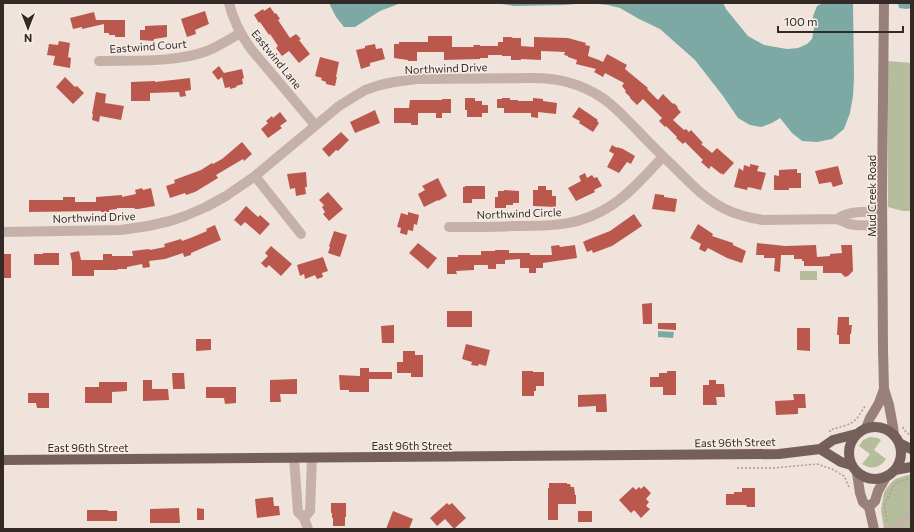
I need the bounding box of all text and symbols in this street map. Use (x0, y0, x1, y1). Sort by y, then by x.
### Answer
north arrow (8, 8, 48, 48)
scale bar (778, 8, 903, 34)
text: 100 m (784, 14, 818, 28)
street label: Eastwind Lane (249, 27, 305, 91)
text: N (24, 32, 32, 45)
street label: Eastwind Court (109, 37, 188, 55)
street label: Northwind Drive (404, 60, 488, 76)
street label: Mud Creek Road (865, 155, 878, 237)
street label: Northwind Circle (476, 205, 562, 221)
street label: Northwind Drive (52, 209, 136, 225)
street label: East 96th Street (694, 435, 776, 449)
street label: East 96th Street (371, 439, 453, 452)
street label: East 96th Street (47, 441, 129, 454)

